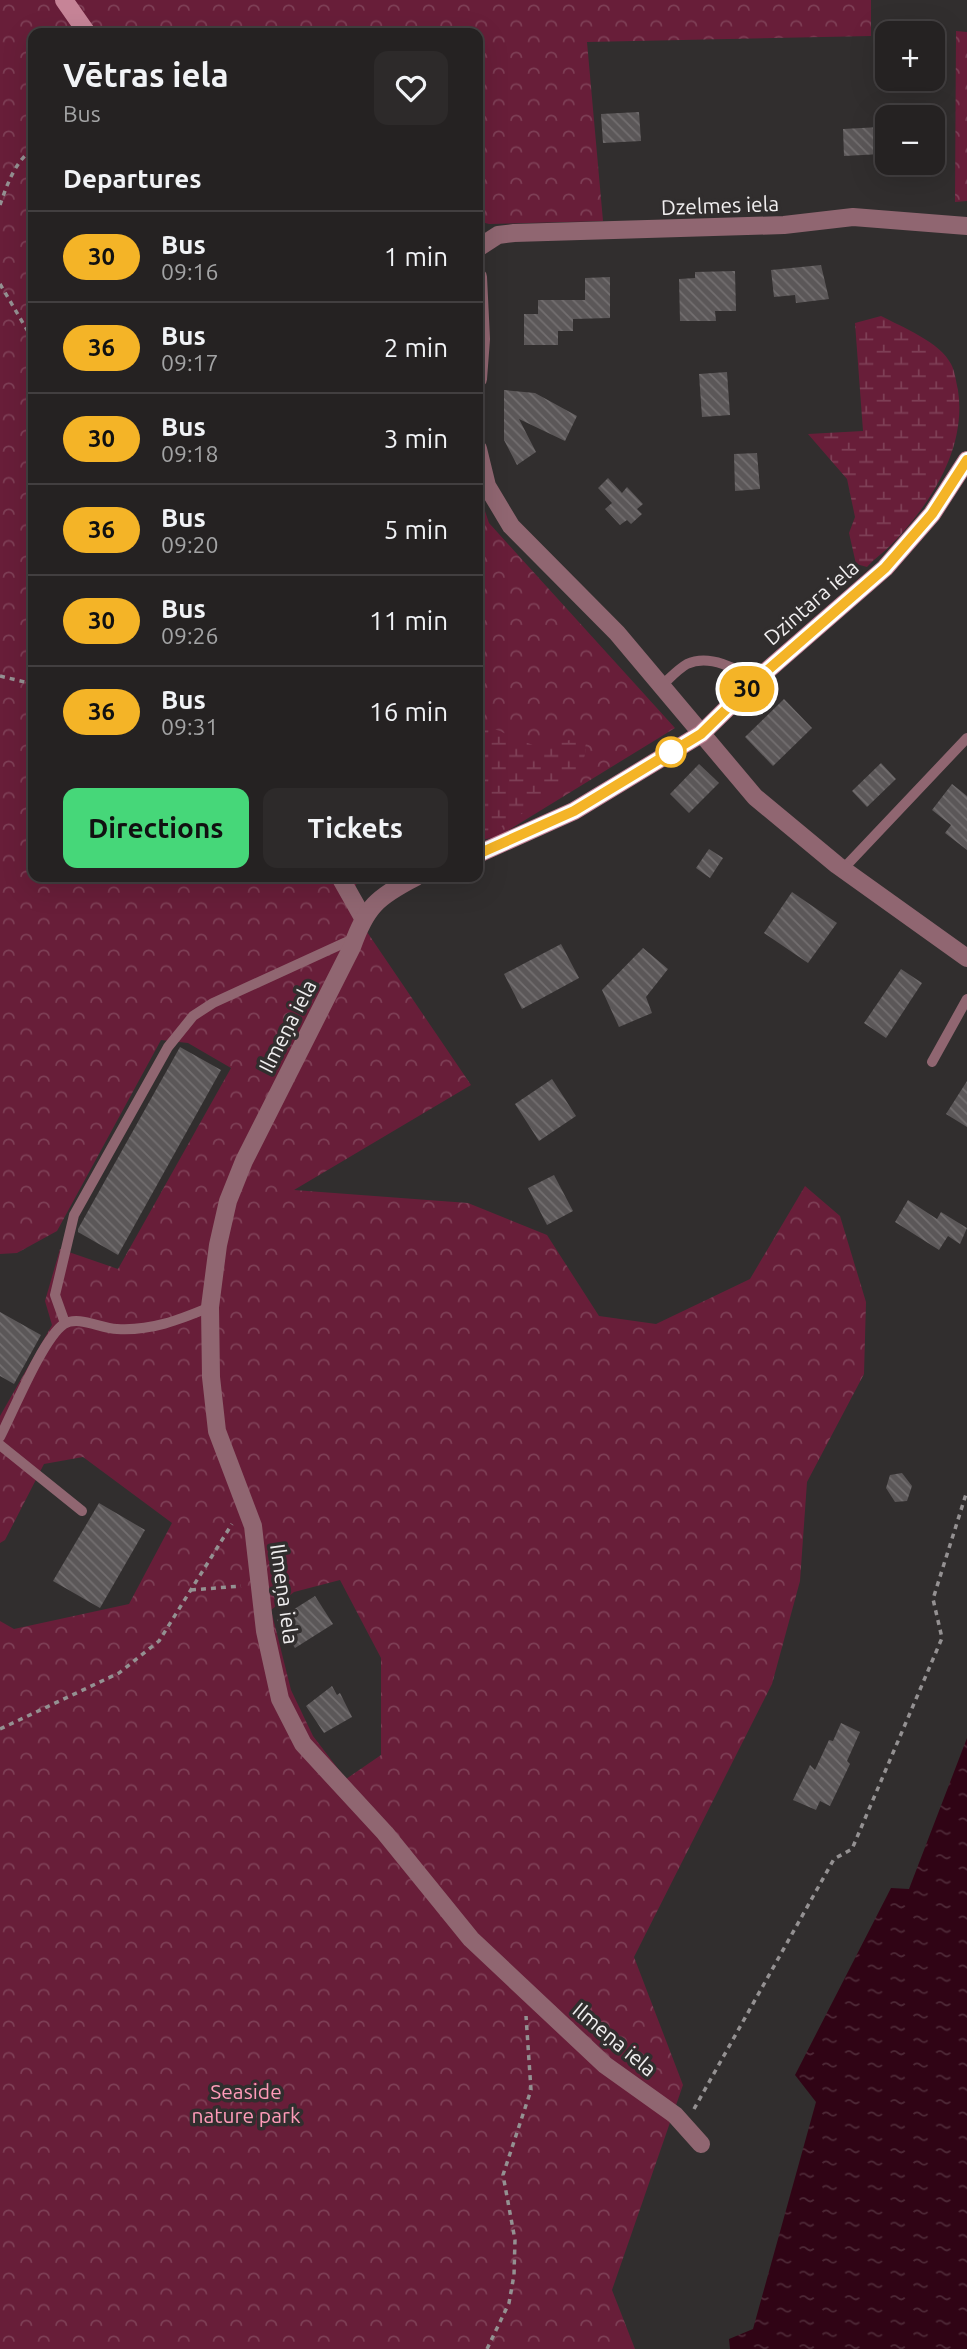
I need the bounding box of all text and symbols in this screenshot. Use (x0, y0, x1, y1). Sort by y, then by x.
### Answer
map controls (875, 21, 945, 175)
button: + (875, 21, 945, 91)
button: heart (374, 51, 448, 125)
text: Vētras iela (63, 56, 229, 93)
text: Bus (63, 101, 101, 126)
button: − (875, 105, 945, 175)
text: Departures (63, 164, 201, 193)
street label: Dzelmes iela (661, 191, 779, 219)
text: Bus (161, 230, 206, 259)
text: 1 min (384, 242, 448, 271)
text: 30 (88, 243, 115, 270)
text: 09:16 (161, 259, 219, 284)
text: Bus (161, 321, 206, 350)
text: 2 min (384, 333, 448, 362)
text: 36 (88, 334, 115, 361)
text: 09:17 (161, 350, 219, 375)
text: Bus (161, 412, 206, 441)
text: 3 min (384, 424, 448, 453)
text: 30 (88, 425, 115, 452)
text: 09:18 (161, 441, 219, 466)
text: Bus (161, 503, 206, 532)
text: 5 min (384, 515, 448, 544)
text: 36 (88, 516, 115, 543)
text: 09:20 (161, 532, 219, 557)
street label: Dzintara iela (759, 555, 863, 649)
text: Bus (161, 594, 206, 623)
text: 11 min (369, 606, 448, 635)
text: 30 (88, 607, 115, 634)
text: 09:26 (161, 623, 219, 648)
line badge: 30 (716, 666, 778, 712)
text: 30 (733, 675, 761, 702)
text: Bus (161, 685, 206, 714)
text: 16 min (369, 697, 448, 726)
text: 36 (88, 698, 115, 725)
text: 09:31 (161, 714, 219, 739)
unlabelled marker (656, 737, 686, 767)
button: Directions (63, 788, 249, 868)
button: Tickets (263, 788, 448, 868)
street label: Ilmeņa iela (253, 975, 321, 1077)
street label: Ilmeņa iela (266, 1542, 304, 1646)
street label: Ilmeņa iela (569, 1997, 661, 2081)
park label: Seaside nature park (191, 2079, 301, 2127)

